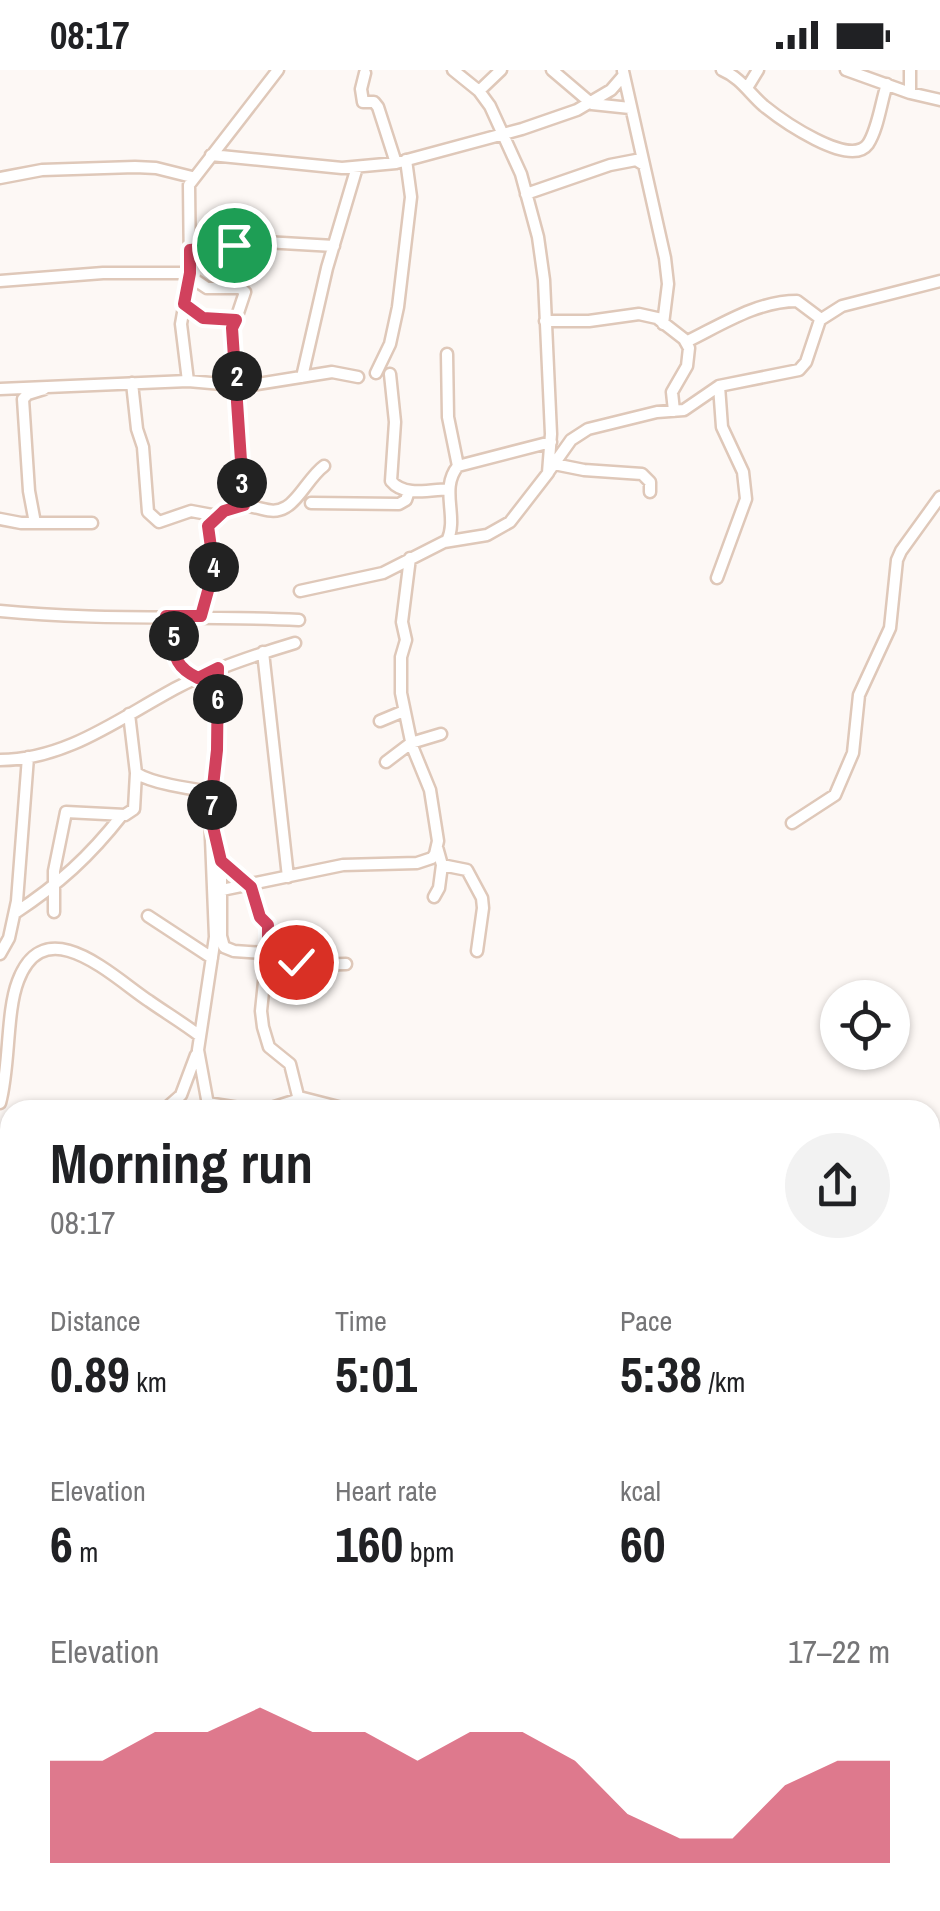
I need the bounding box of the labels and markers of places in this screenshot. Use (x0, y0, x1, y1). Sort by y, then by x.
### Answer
pin (192, 203, 277, 288)
pin: 2 (212, 351, 262, 401)
pin: 3 (217, 458, 267, 508)
pin: 4 (189, 542, 239, 592)
pin: 5 (149, 611, 199, 661)
pin: 6 (193, 674, 243, 724)
pin: 7 (187, 780, 237, 830)
pin (254, 920, 339, 1005)

